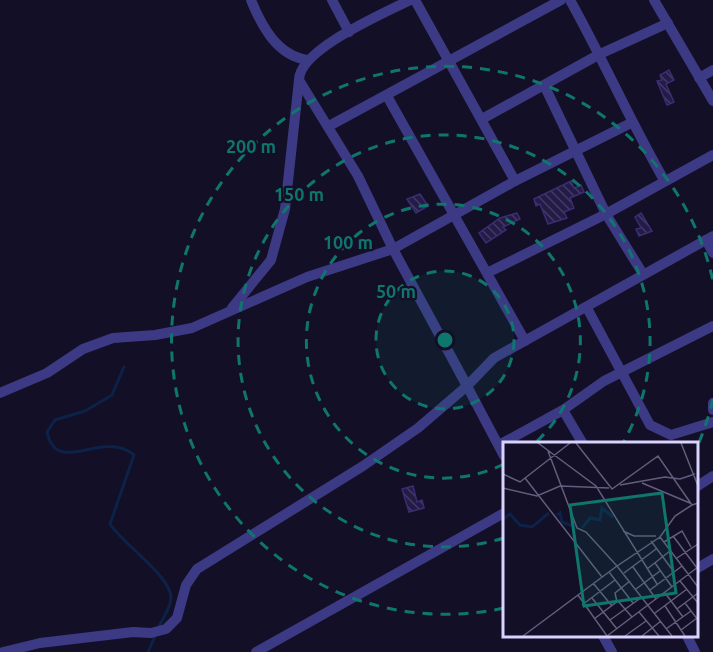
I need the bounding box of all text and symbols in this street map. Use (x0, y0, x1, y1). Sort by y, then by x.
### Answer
text: 200 m (226, 136, 276, 156)
text: 150 m (274, 184, 324, 204)
text: 100 m (323, 232, 373, 252)
text: 50 m (376, 281, 416, 301)
centre of rings (435, 330, 455, 350)
inset map (503, 442, 698, 637)

